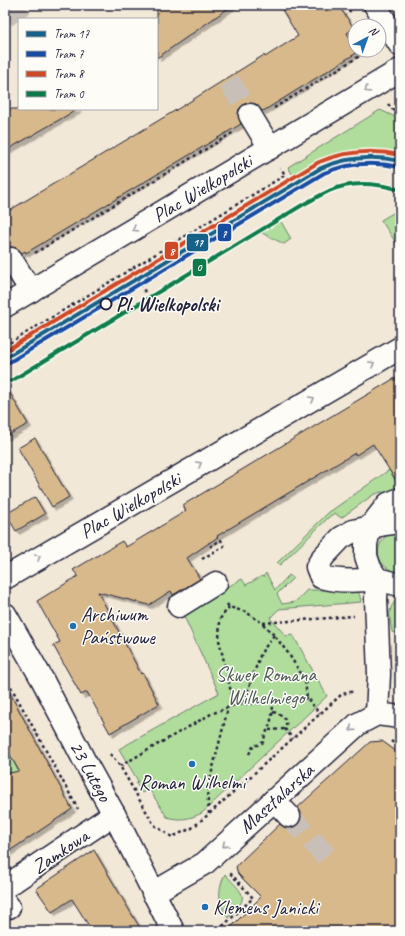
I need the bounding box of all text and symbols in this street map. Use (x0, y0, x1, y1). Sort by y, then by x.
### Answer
legend (18, 18, 158, 110)
north arrow (347, 18, 387, 58)
text: N (366, 23, 382, 39)
text: Tram 17 (54, 26, 90, 42)
text: Tram 7 (54, 46, 84, 62)
text: Tram 8 (54, 66, 85, 82)
one-way arrow (364, 85, 371, 92)
text: Tram 0 (54, 86, 85, 102)
street label: Plac Wielkopolski (148, 148, 259, 228)
line badge: 7 (217, 223, 232, 242)
one-way arrow (132, 224, 139, 231)
text: 7 (222, 226, 228, 240)
line badge: 17 (186, 233, 209, 252)
text: 17 (193, 235, 204, 249)
line badge: 8 (164, 241, 179, 260)
text: 8 (170, 244, 177, 258)
line badge: 0 (192, 258, 207, 277)
text: 0 (197, 260, 203, 274)
place label: Pl. Wielkopolski (116, 292, 222, 317)
marker: Pl. Wielkopolski (99, 297, 113, 311)
one-way arrow (368, 362, 375, 369)
one-way arrow (308, 397, 315, 404)
one-way arrow (195, 462, 202, 469)
street label: Plac Wielkopolski (76, 466, 187, 544)
one-way arrow (34, 555, 41, 562)
place label: Archiwum Państwowe (81, 602, 156, 650)
marker: Archiwum Państwowe (68, 621, 78, 631)
park label: Skwer Romana Wilhelmiego (216, 662, 317, 710)
one-way arrow (349, 725, 357, 732)
street label: 23 Lutego (64, 737, 118, 807)
street label: Masztalarska (234, 757, 320, 839)
marker: Roman Wilhelmi (187, 759, 197, 769)
place label: Roman Wilhelmi (139, 770, 247, 795)
street label: Zamkowa (27, 822, 95, 879)
one-way arrow (222, 840, 230, 848)
place label: Klemens Janicki (213, 895, 320, 920)
marker: Klemens Janicki (200, 902, 210, 912)

